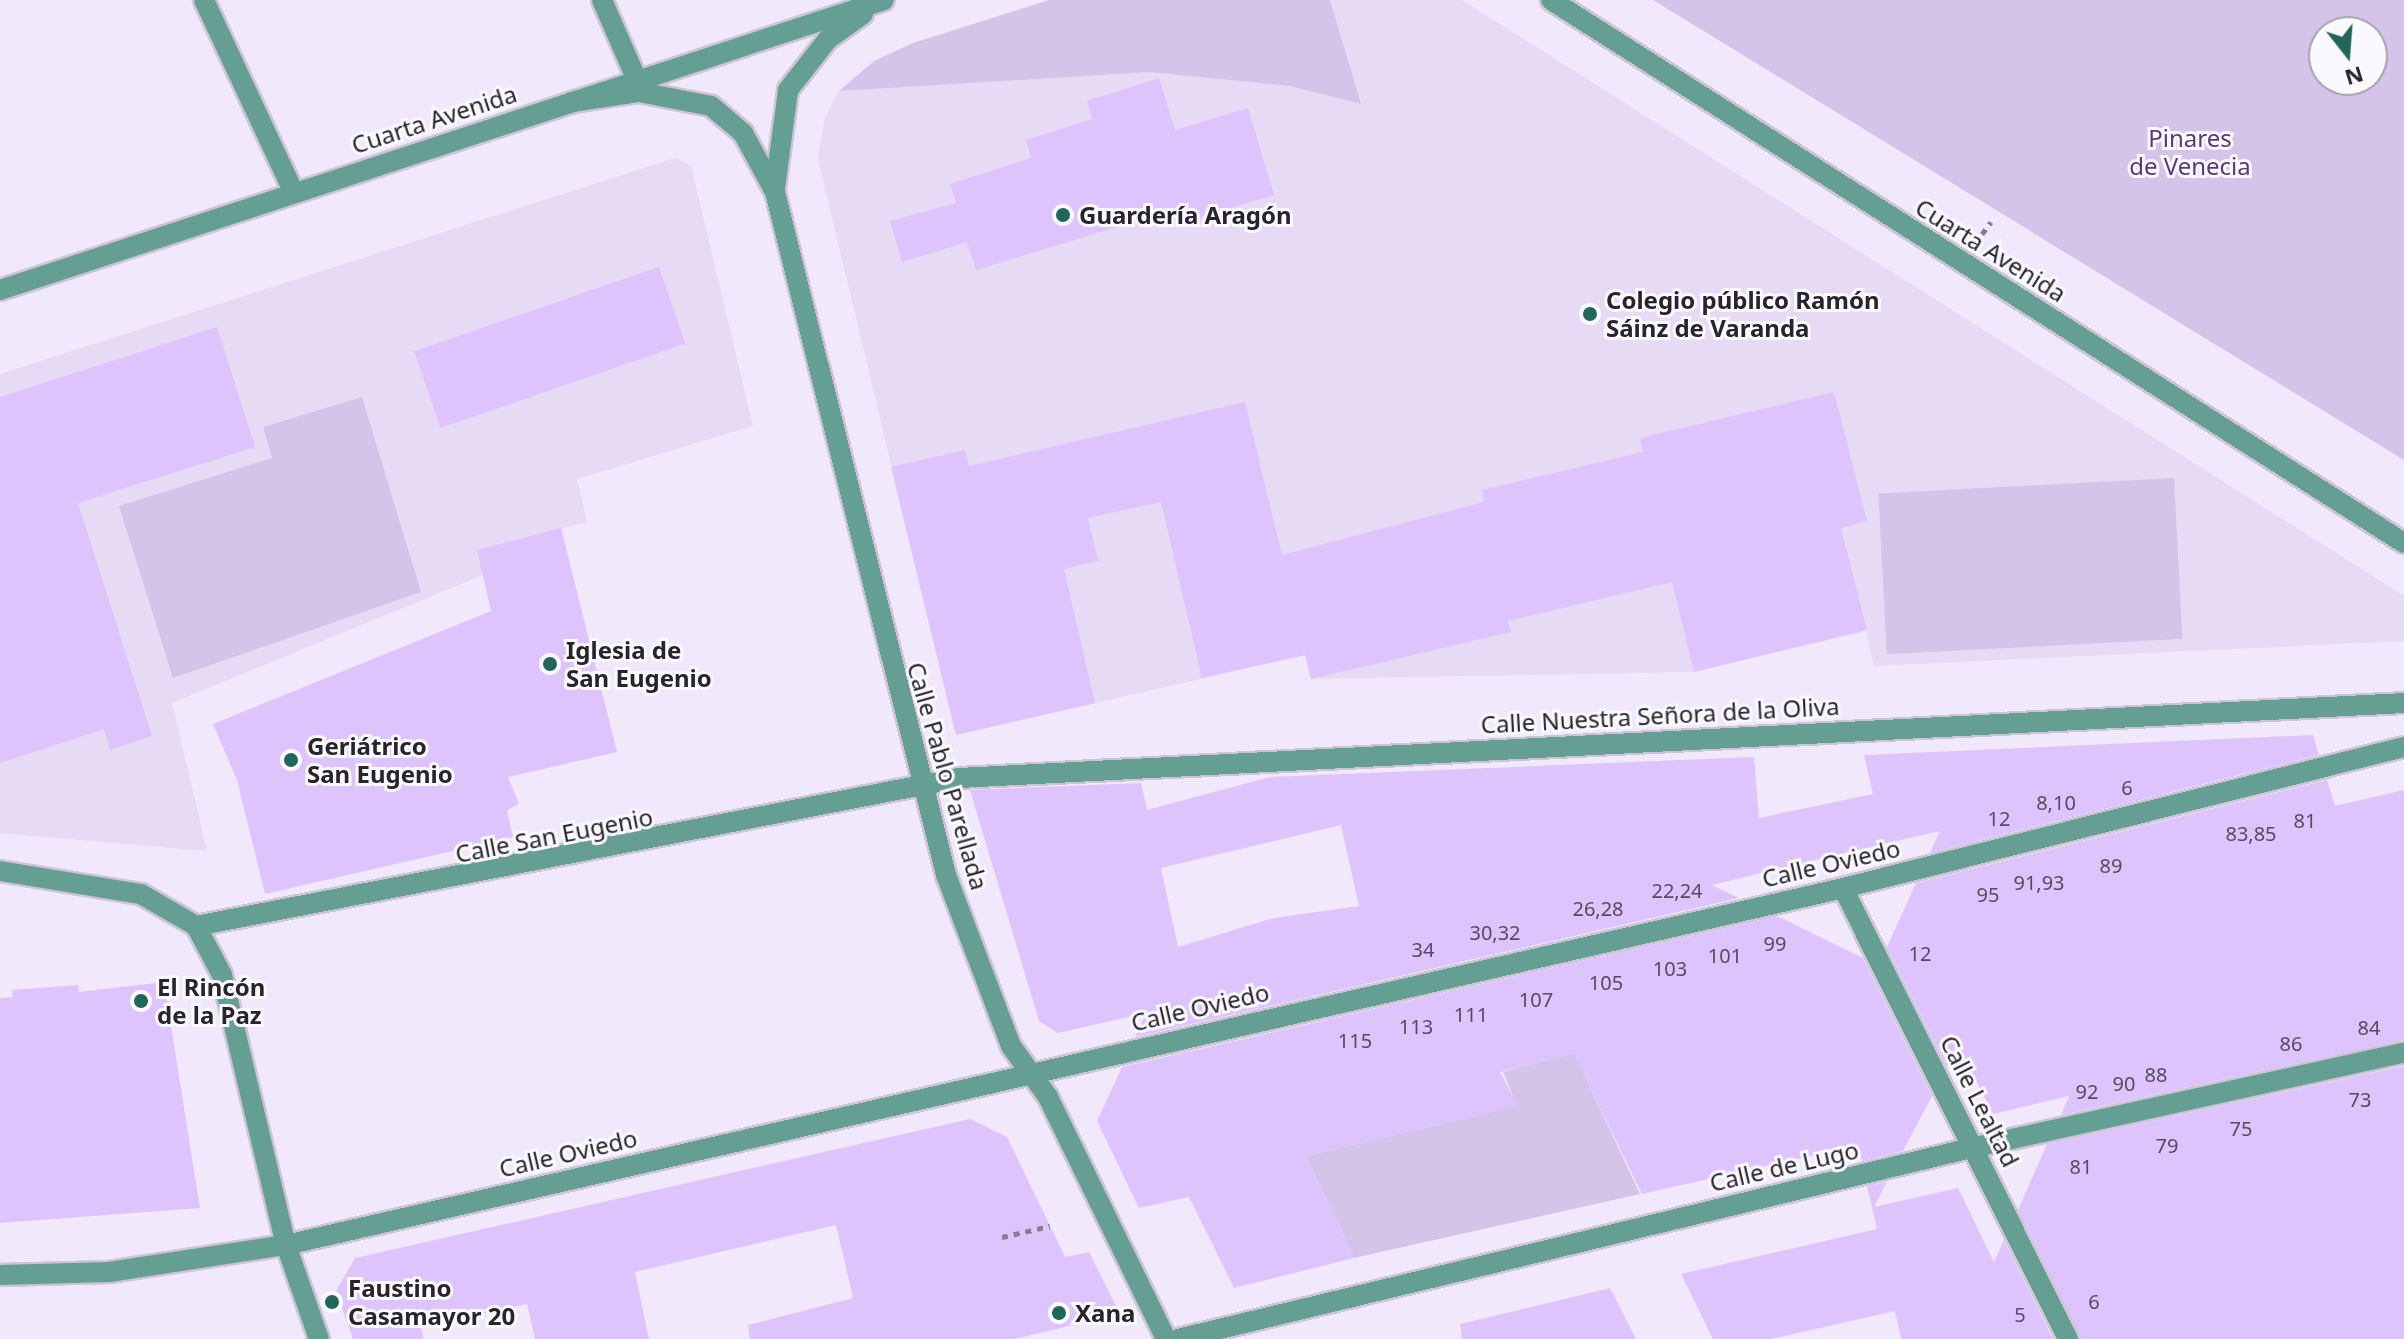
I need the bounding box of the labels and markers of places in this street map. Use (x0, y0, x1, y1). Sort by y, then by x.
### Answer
place label: Guardería Aragón (1079, 201, 1292, 229)
marker: Guardería Aragón (1054, 206, 1072, 224)
place label: Colegio público Ramón Sáinz de Varanda (1606, 286, 1879, 342)
marker: Colegio público Ramón Sáinz de Varanda (1581, 305, 1599, 323)
place label: Iglesia de San Eugenio (566, 636, 712, 692)
marker: Iglesia de San Eugenio (541, 655, 559, 673)
place label: Geriátrico San Eugenio (307, 732, 453, 788)
marker: Geriátrico San Eugenio (282, 751, 300, 769)
place label: El Rincón de la Paz (157, 973, 265, 1029)
marker: El Rincón de la Paz (132, 992, 150, 1010)
place label: Faustino Casamayor 20 (348, 1274, 515, 1330)
marker: Faustino Casamayor 20 (323, 1293, 341, 1311)
place label: Xana (1075, 1299, 1135, 1327)
marker: Xana (1050, 1304, 1068, 1322)

